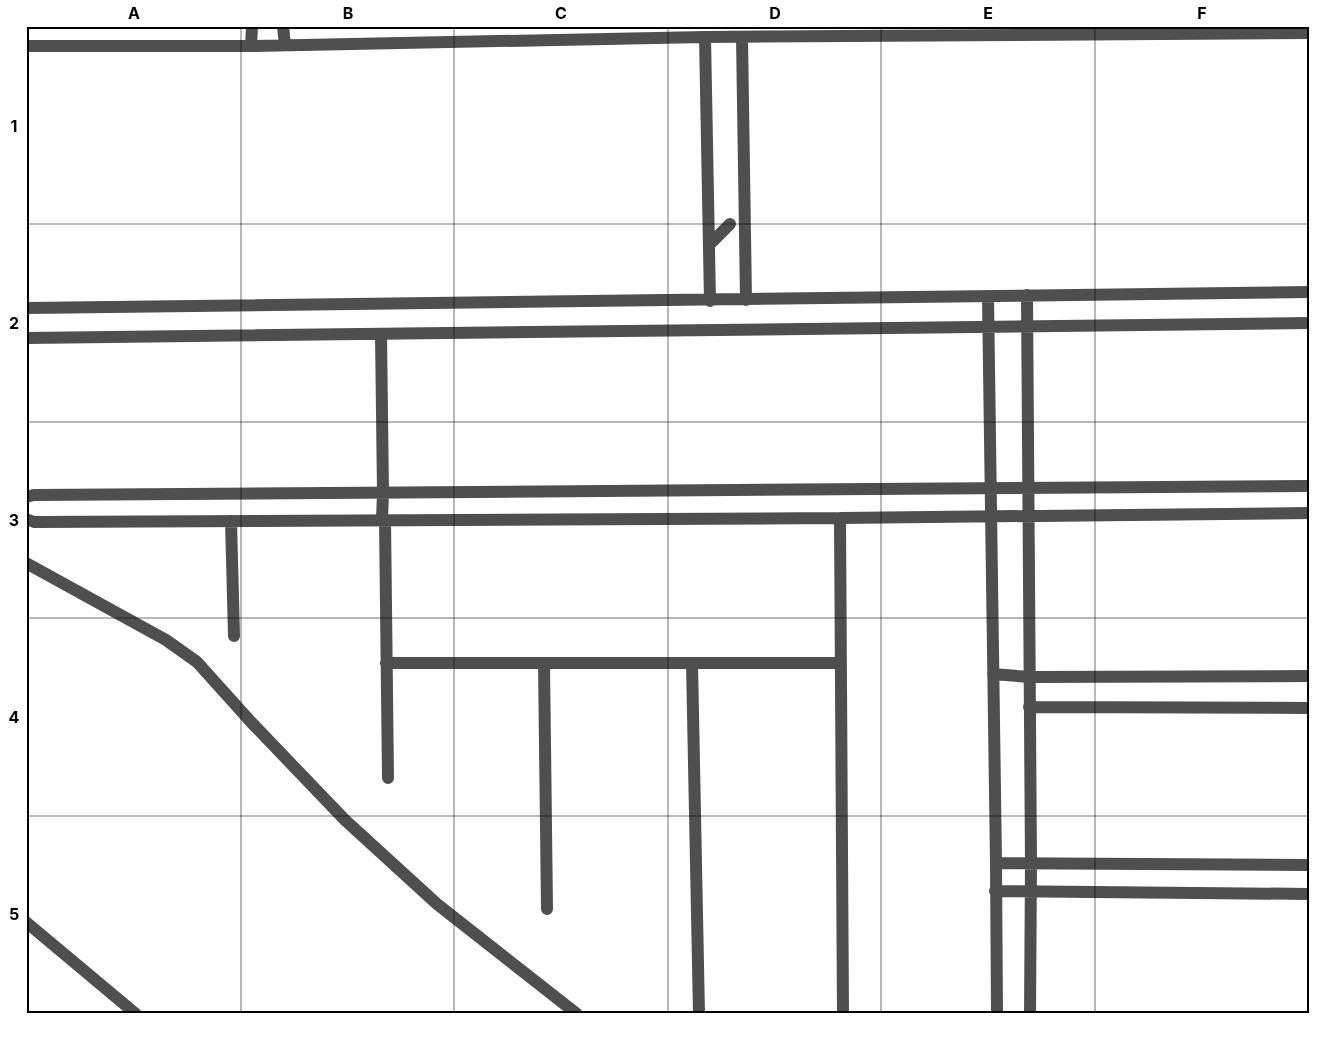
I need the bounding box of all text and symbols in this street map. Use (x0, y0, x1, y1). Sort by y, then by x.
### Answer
text: A (128, 3, 140, 23)
text: B (343, 3, 353, 23)
text: C (555, 3, 567, 23)
text: D (769, 3, 781, 23)
text: E (983, 3, 993, 23)
text: F (1197, 3, 1207, 23)
text: 1 (11, 116, 17, 136)
text: 2 (9, 313, 19, 333)
text: 3 (9, 510, 19, 530)
text: 4 (9, 707, 20, 727)
text: 5 (9, 904, 19, 924)

